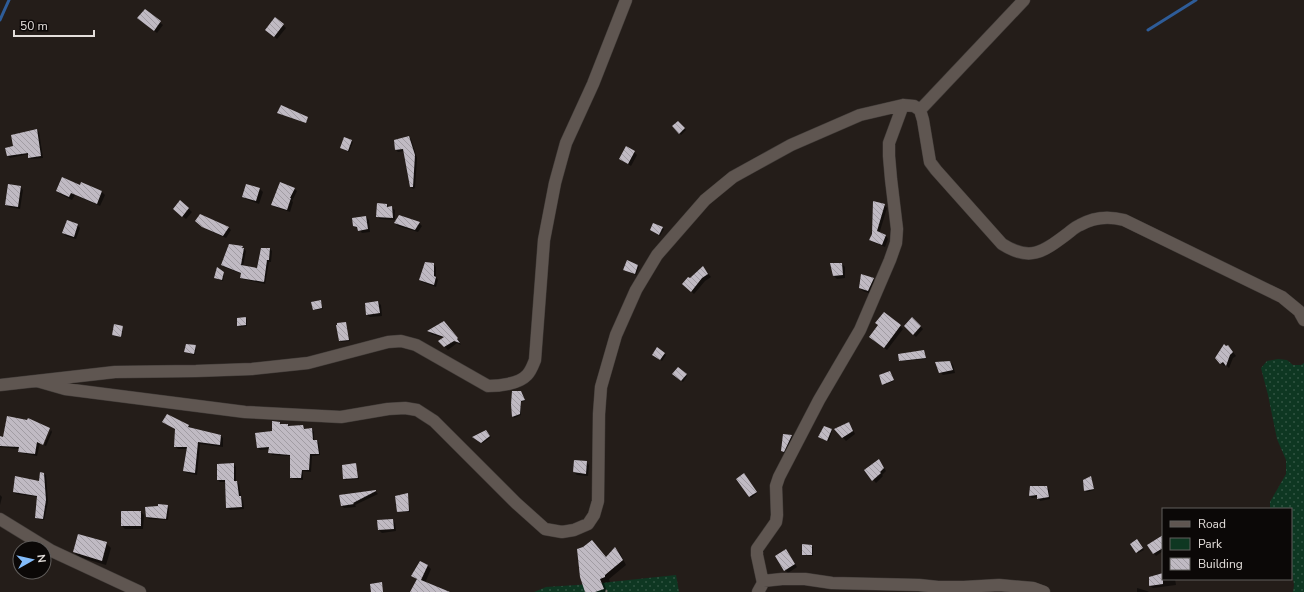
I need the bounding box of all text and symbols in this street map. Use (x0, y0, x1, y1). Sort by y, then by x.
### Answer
scale bar (14, 12, 94, 38)
text: 50 m (20, 18, 48, 34)
legend (1162, 508, 1292, 580)
text: Road (1198, 516, 1226, 532)
text: Park (1198, 536, 1223, 552)
north arrow (12, 540, 52, 580)
text: N (33, 554, 49, 564)
text: Building (1198, 556, 1243, 572)

